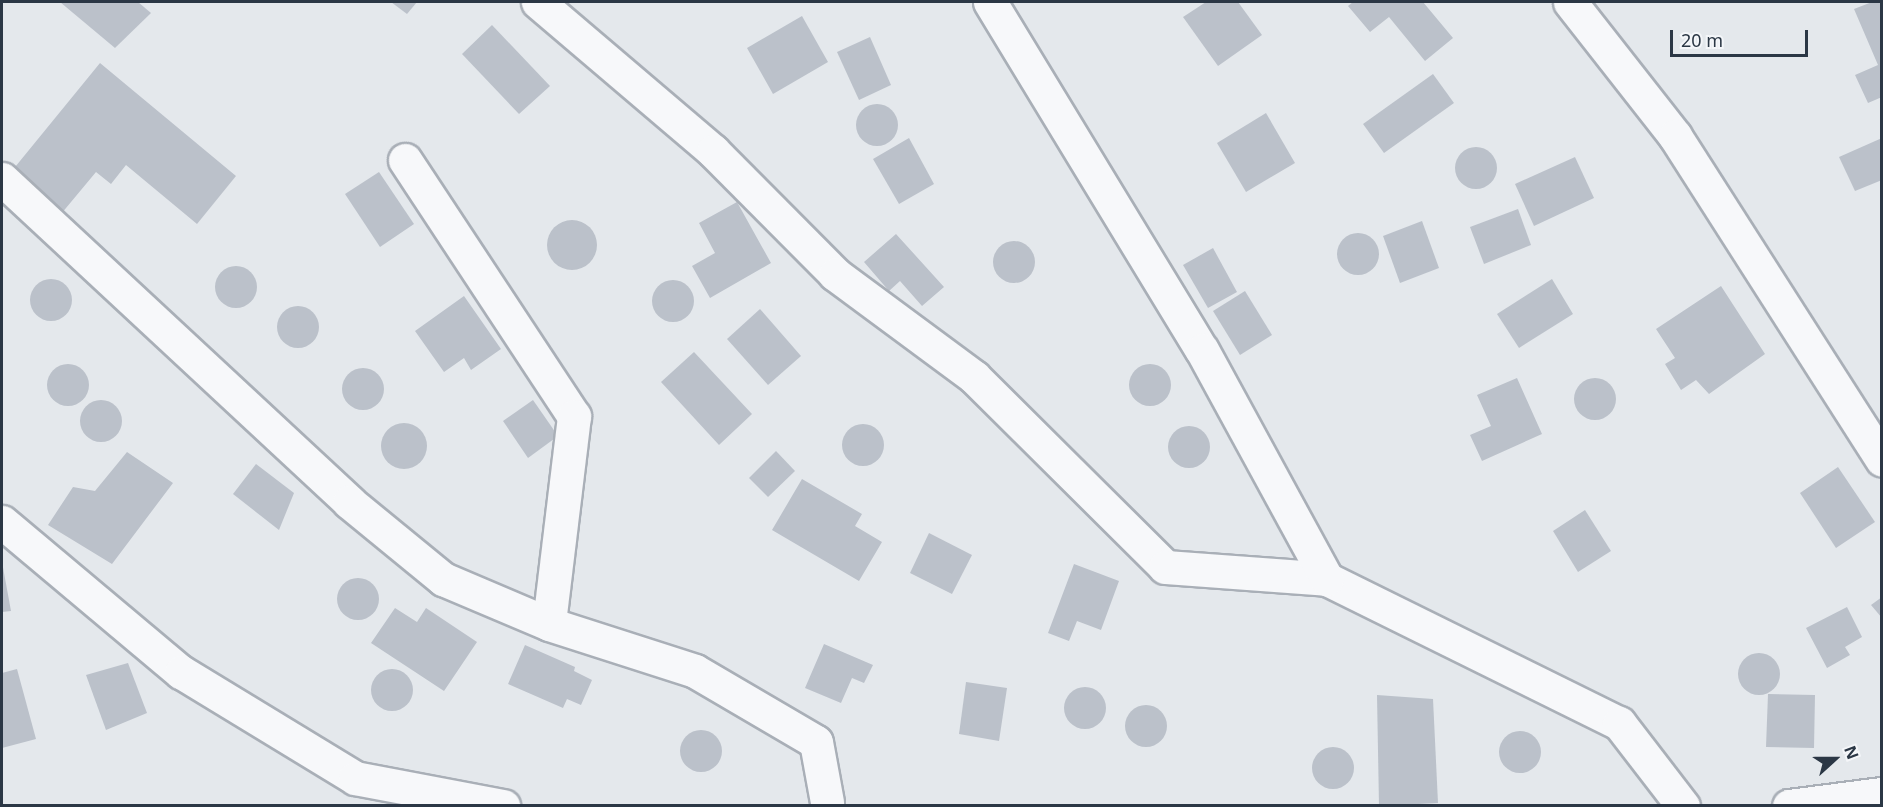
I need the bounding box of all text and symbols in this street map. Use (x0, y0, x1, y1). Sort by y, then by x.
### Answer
scale bar (1673, 18, 1811, 56)
text: 20 m (1681, 28, 1723, 52)
north arrow (1805, 729, 1865, 789)
text: N (1839, 743, 1864, 763)

